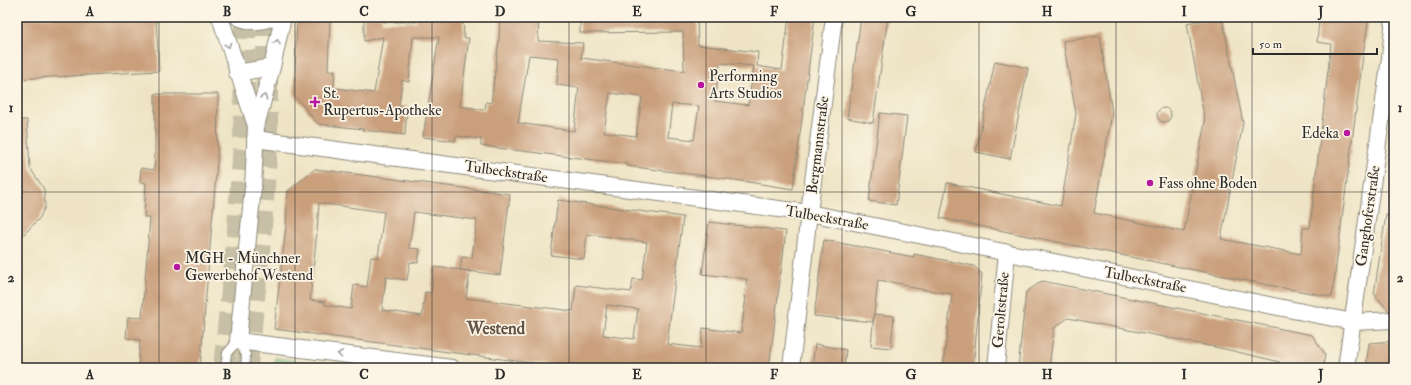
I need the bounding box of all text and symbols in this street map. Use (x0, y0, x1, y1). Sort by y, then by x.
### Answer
text: A (85, 4, 95, 20)
text: B (223, 4, 231, 20)
text: C (359, 4, 369, 20)
text: D (495, 4, 506, 20)
text: E (632, 4, 642, 20)
text: F (770, 4, 779, 20)
text: G (906, 4, 917, 20)
text: H (1042, 4, 1053, 20)
text: I (1181, 4, 1187, 20)
text: J (1317, 4, 1324, 21)
scale bar (1253, 30, 1377, 56)
text: 50 m (1259, 37, 1283, 52)
one-way arrow (273, 39, 281, 45)
one-way arrow (223, 41, 232, 48)
place label: Performing Arts Studios (708, 67, 782, 103)
marker: Performing Arts Studios (696, 80, 706, 90)
place label: St. Rupertus-Apotheke (323, 84, 441, 121)
one-way arrow (259, 93, 268, 100)
street label: Bergmannstraße (803, 95, 833, 195)
marker: St. Rupertus-Apotheke (310, 97, 320, 107)
text: 1 (9, 100, 14, 116)
text: 1 (1398, 100, 1403, 116)
place label: Edeka (1301, 124, 1340, 143)
marker: Edeka (1342, 128, 1352, 138)
street label: Tulbeckstraße (463, 157, 549, 187)
street label: Ganghoferstraße (1352, 164, 1384, 268)
place label: Fass ohne Boden (1158, 174, 1257, 193)
marker: Fass ohne Boden (1145, 178, 1155, 188)
street label: Tulbeckstraße (784, 201, 870, 235)
place label: MGH - Münchner Gewerbehof Westend (185, 249, 314, 285)
marker: MGH - Münchner Gewerbehof Westend (172, 262, 182, 272)
street label: Tulbeckstraße (1102, 263, 1188, 297)
text: 2 (8, 270, 15, 286)
text: 2 (1397, 270, 1404, 286)
street label: Geroltstraße (988, 271, 1014, 349)
district label: Westend (466, 318, 526, 339)
one-way arrow (337, 350, 343, 359)
text: A (85, 367, 95, 383)
text: B (223, 367, 231, 383)
text: C (359, 367, 369, 383)
text: D (495, 367, 506, 383)
text: E (632, 367, 642, 383)
text: F (770, 367, 779, 383)
text: G (906, 367, 917, 383)
text: H (1042, 367, 1053, 383)
text: I (1181, 367, 1187, 383)
text: J (1317, 367, 1324, 384)

